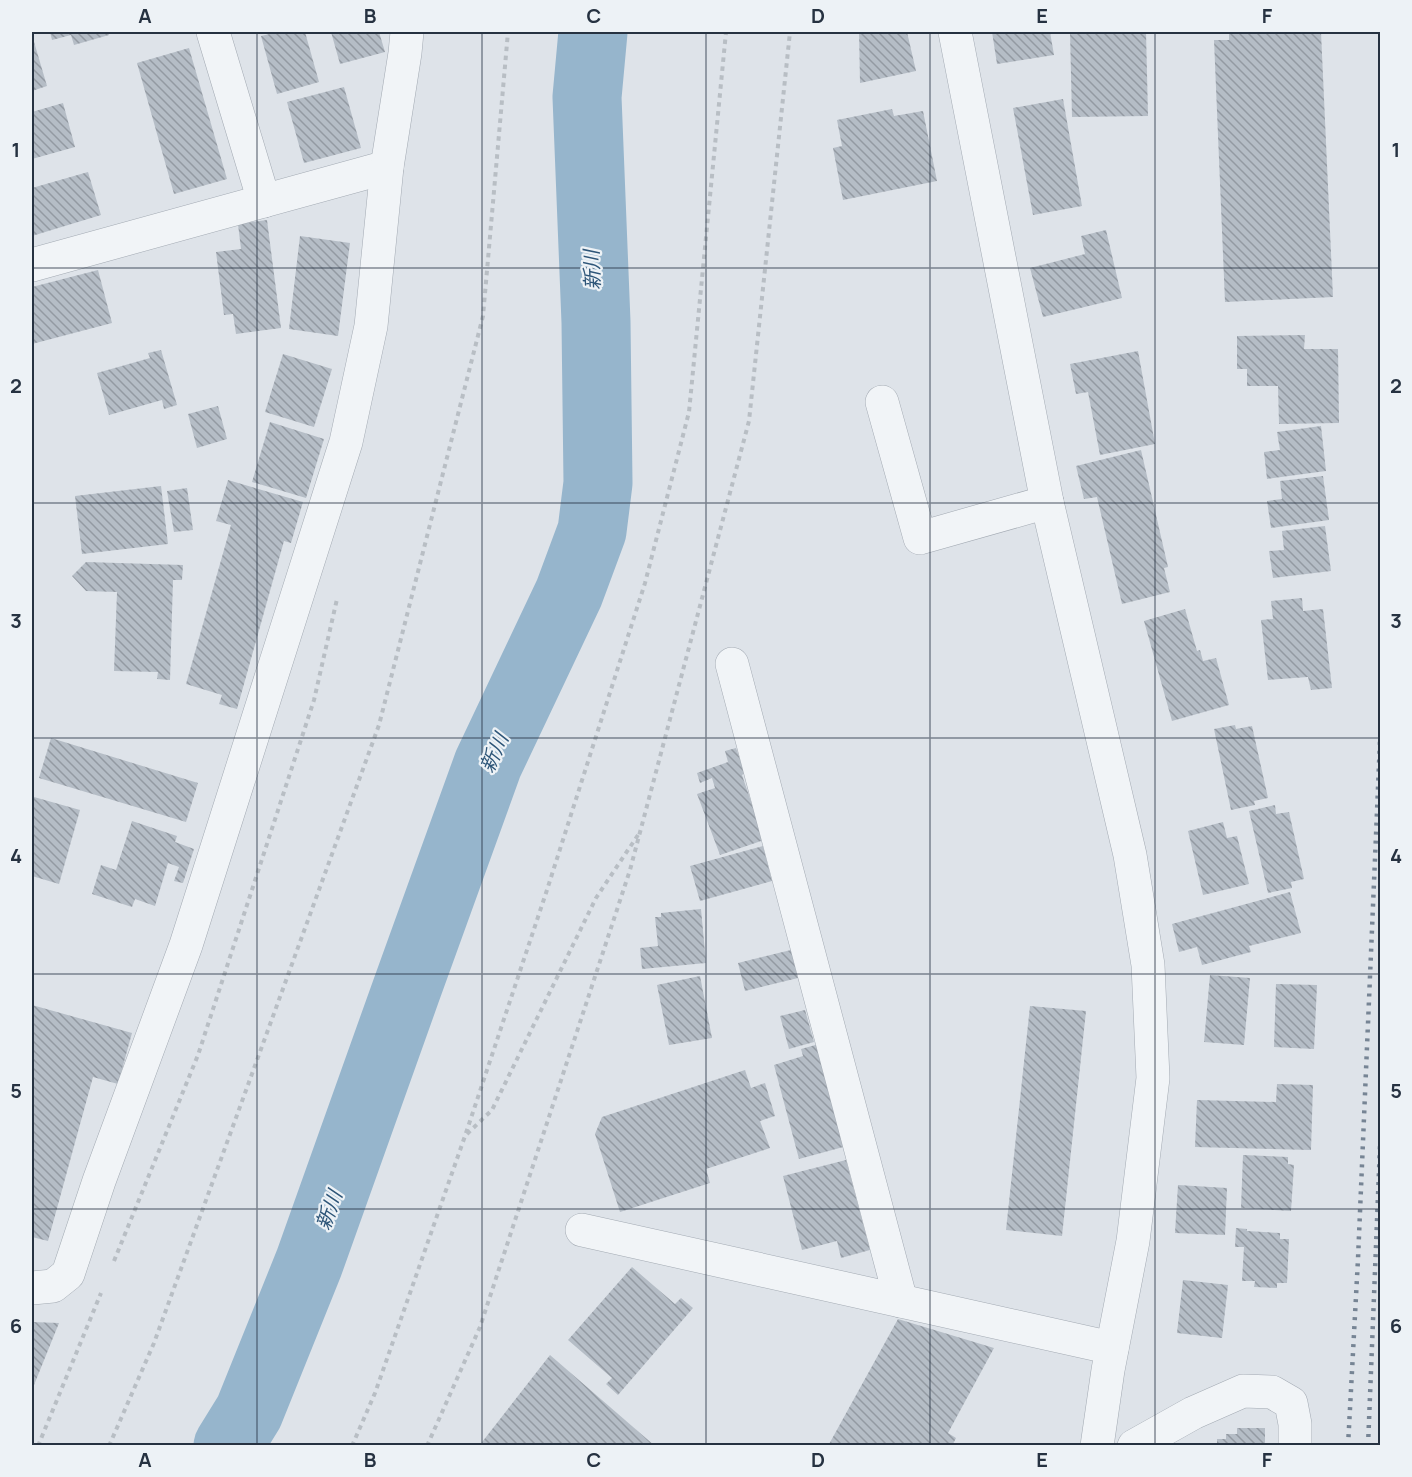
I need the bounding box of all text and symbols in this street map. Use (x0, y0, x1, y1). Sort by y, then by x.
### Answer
text: A (138, 2, 152, 29)
text: B (364, 2, 377, 29)
text: C (587, 2, 601, 29)
text: D (811, 2, 825, 29)
text: E (1036, 2, 1048, 29)
text: F (1262, 2, 1273, 29)
text: 1 (12, 136, 20, 163)
text: 1 (1392, 136, 1400, 163)
water label: 新川 (577, 248, 606, 290)
text: 2 (10, 372, 22, 399)
text: 2 (1390, 372, 1402, 399)
text: 3 (10, 607, 22, 634)
text: 3 (1390, 607, 1402, 634)
water label: 新川 (473, 727, 515, 777)
text: 4 (10, 842, 22, 869)
text: 4 (1390, 842, 1402, 869)
text: 5 (10, 1077, 22, 1104)
text: 5 (1390, 1077, 1402, 1104)
water label: 新川 (309, 1185, 349, 1233)
text: 6 (10, 1312, 22, 1339)
text: 6 (1390, 1312, 1402, 1339)
text: A (138, 1446, 152, 1473)
text: B (364, 1446, 377, 1473)
text: C (587, 1446, 601, 1473)
text: D (811, 1446, 825, 1473)
text: E (1036, 1446, 1048, 1473)
text: F (1262, 1446, 1273, 1473)

